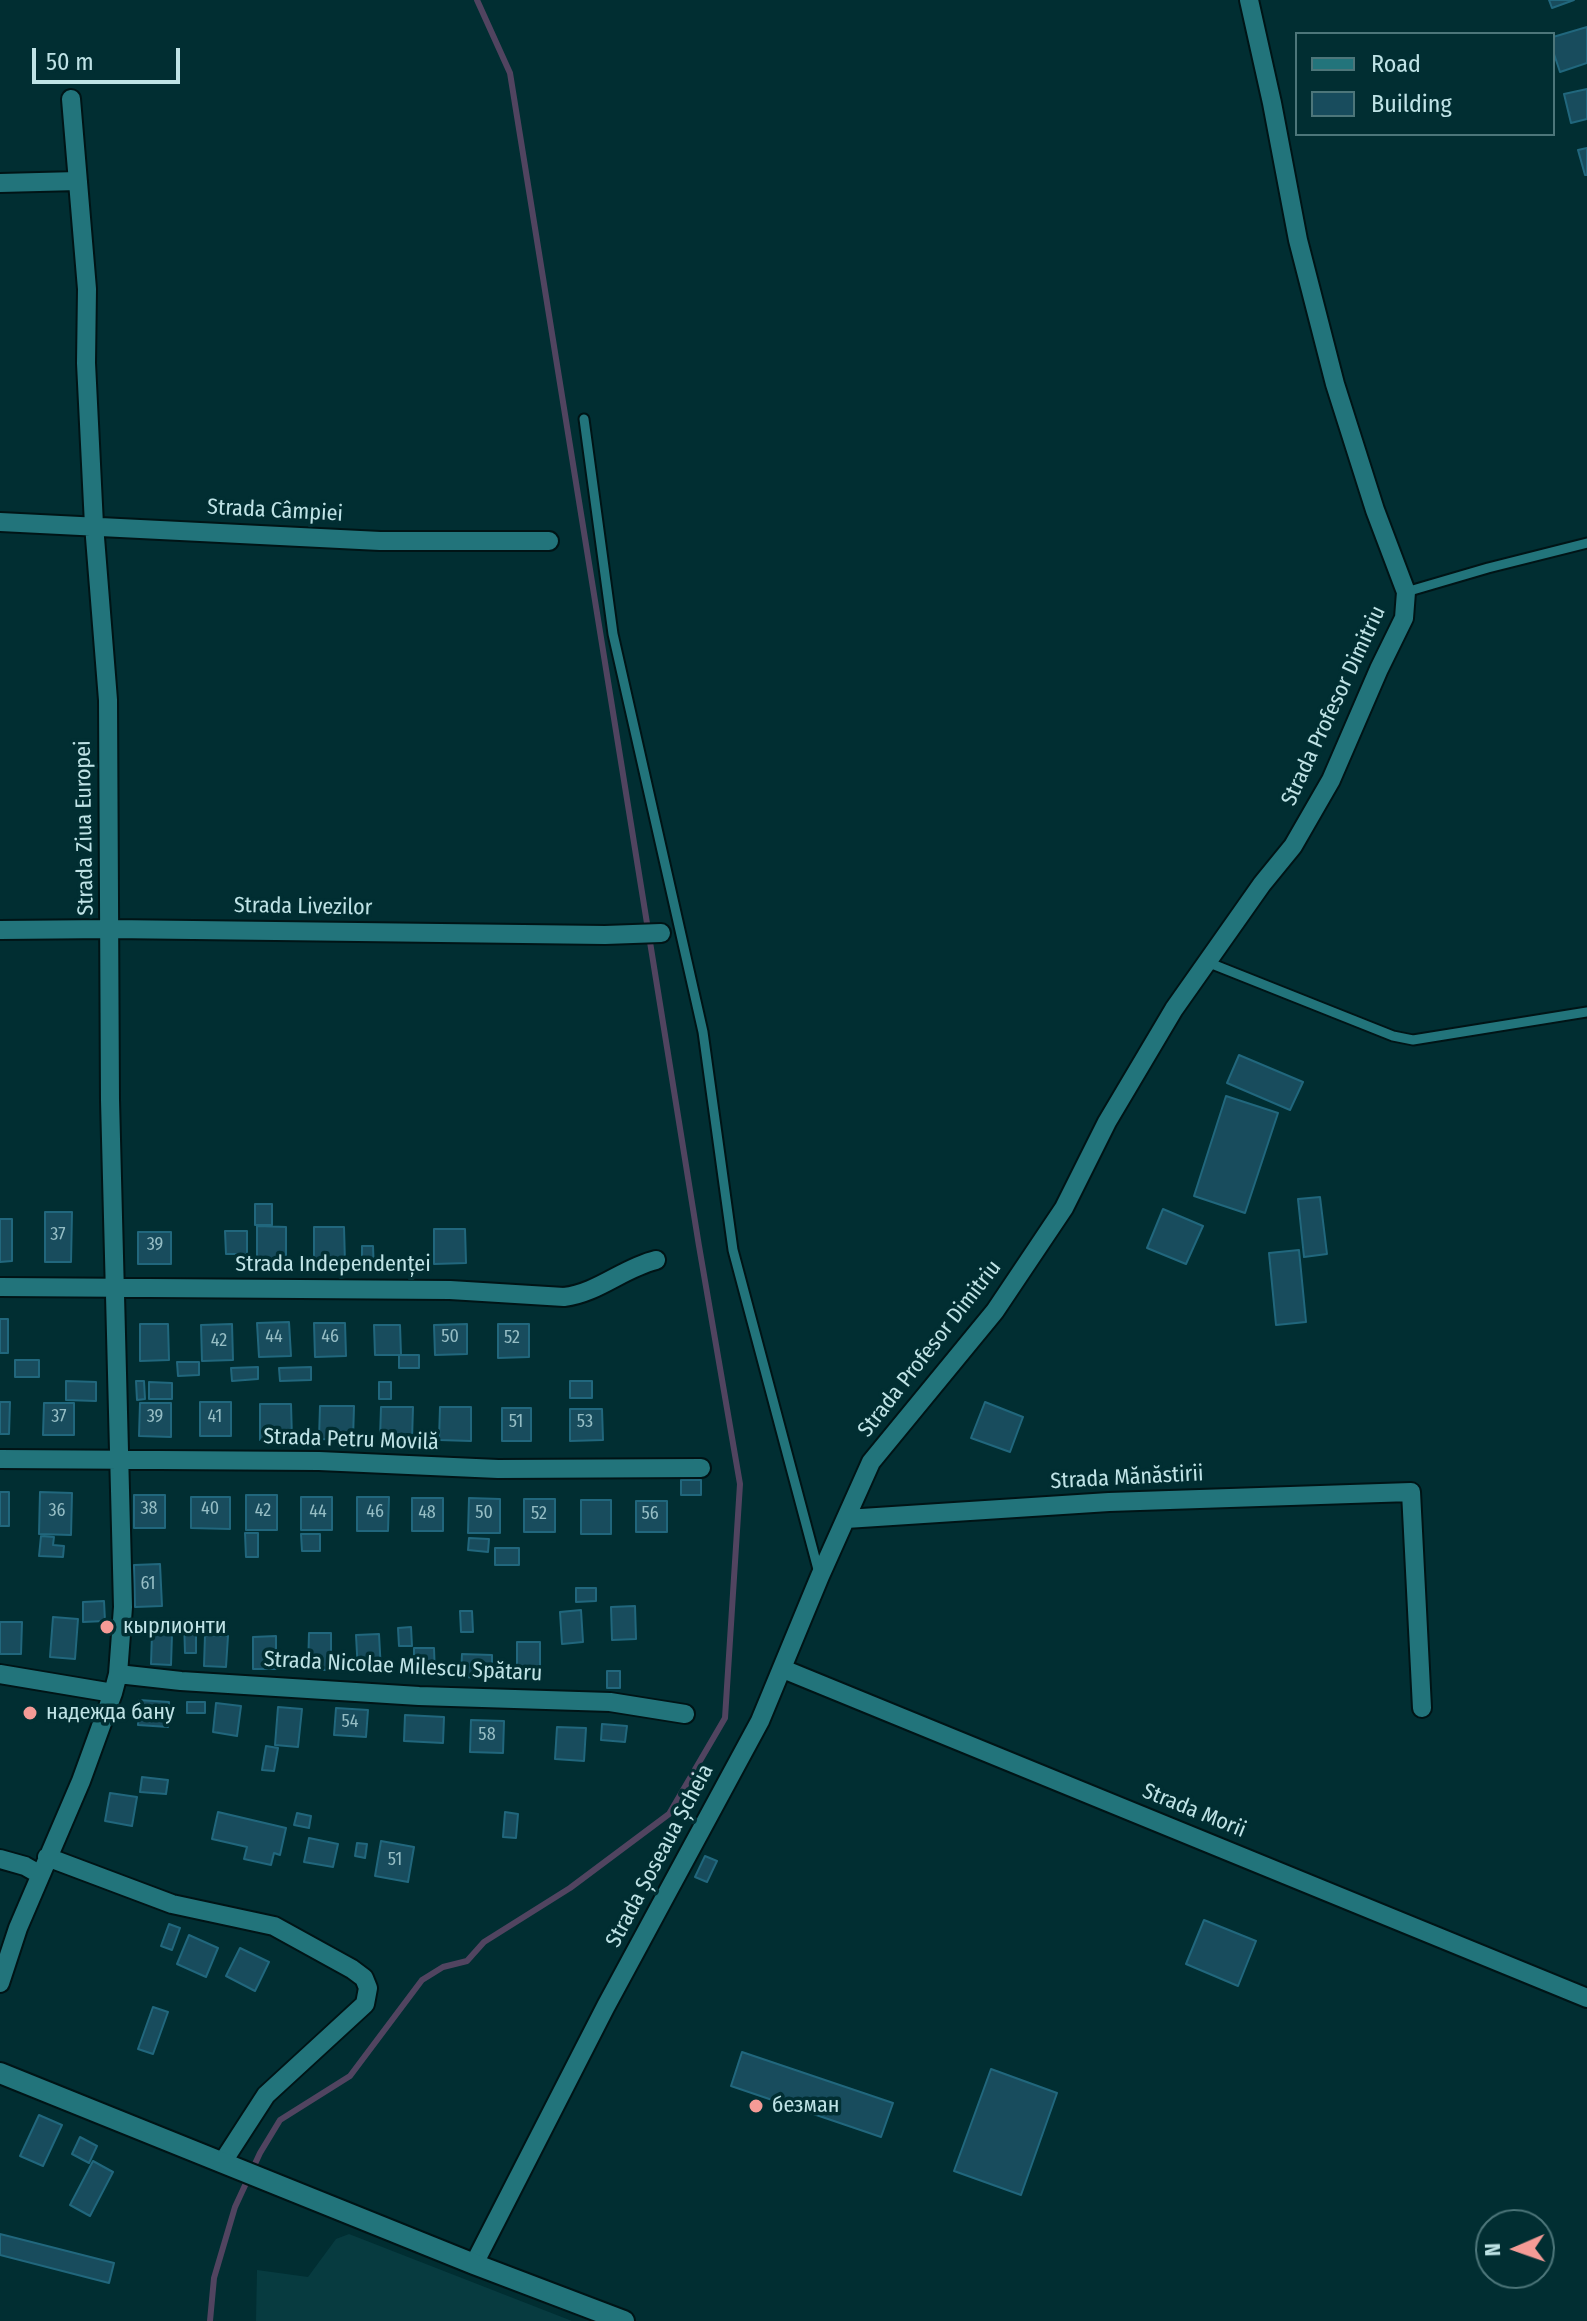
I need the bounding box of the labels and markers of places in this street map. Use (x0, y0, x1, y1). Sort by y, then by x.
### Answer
place label: кырлионти (123, 1614, 227, 1640)
marker: кырлионти (98, 1618, 116, 1636)
place label: надежда бану (46, 1700, 175, 1726)
marker: надежда бану (21, 1704, 39, 1722)
place label: безман (772, 2093, 839, 2119)
marker: безман (747, 2097, 765, 2115)

